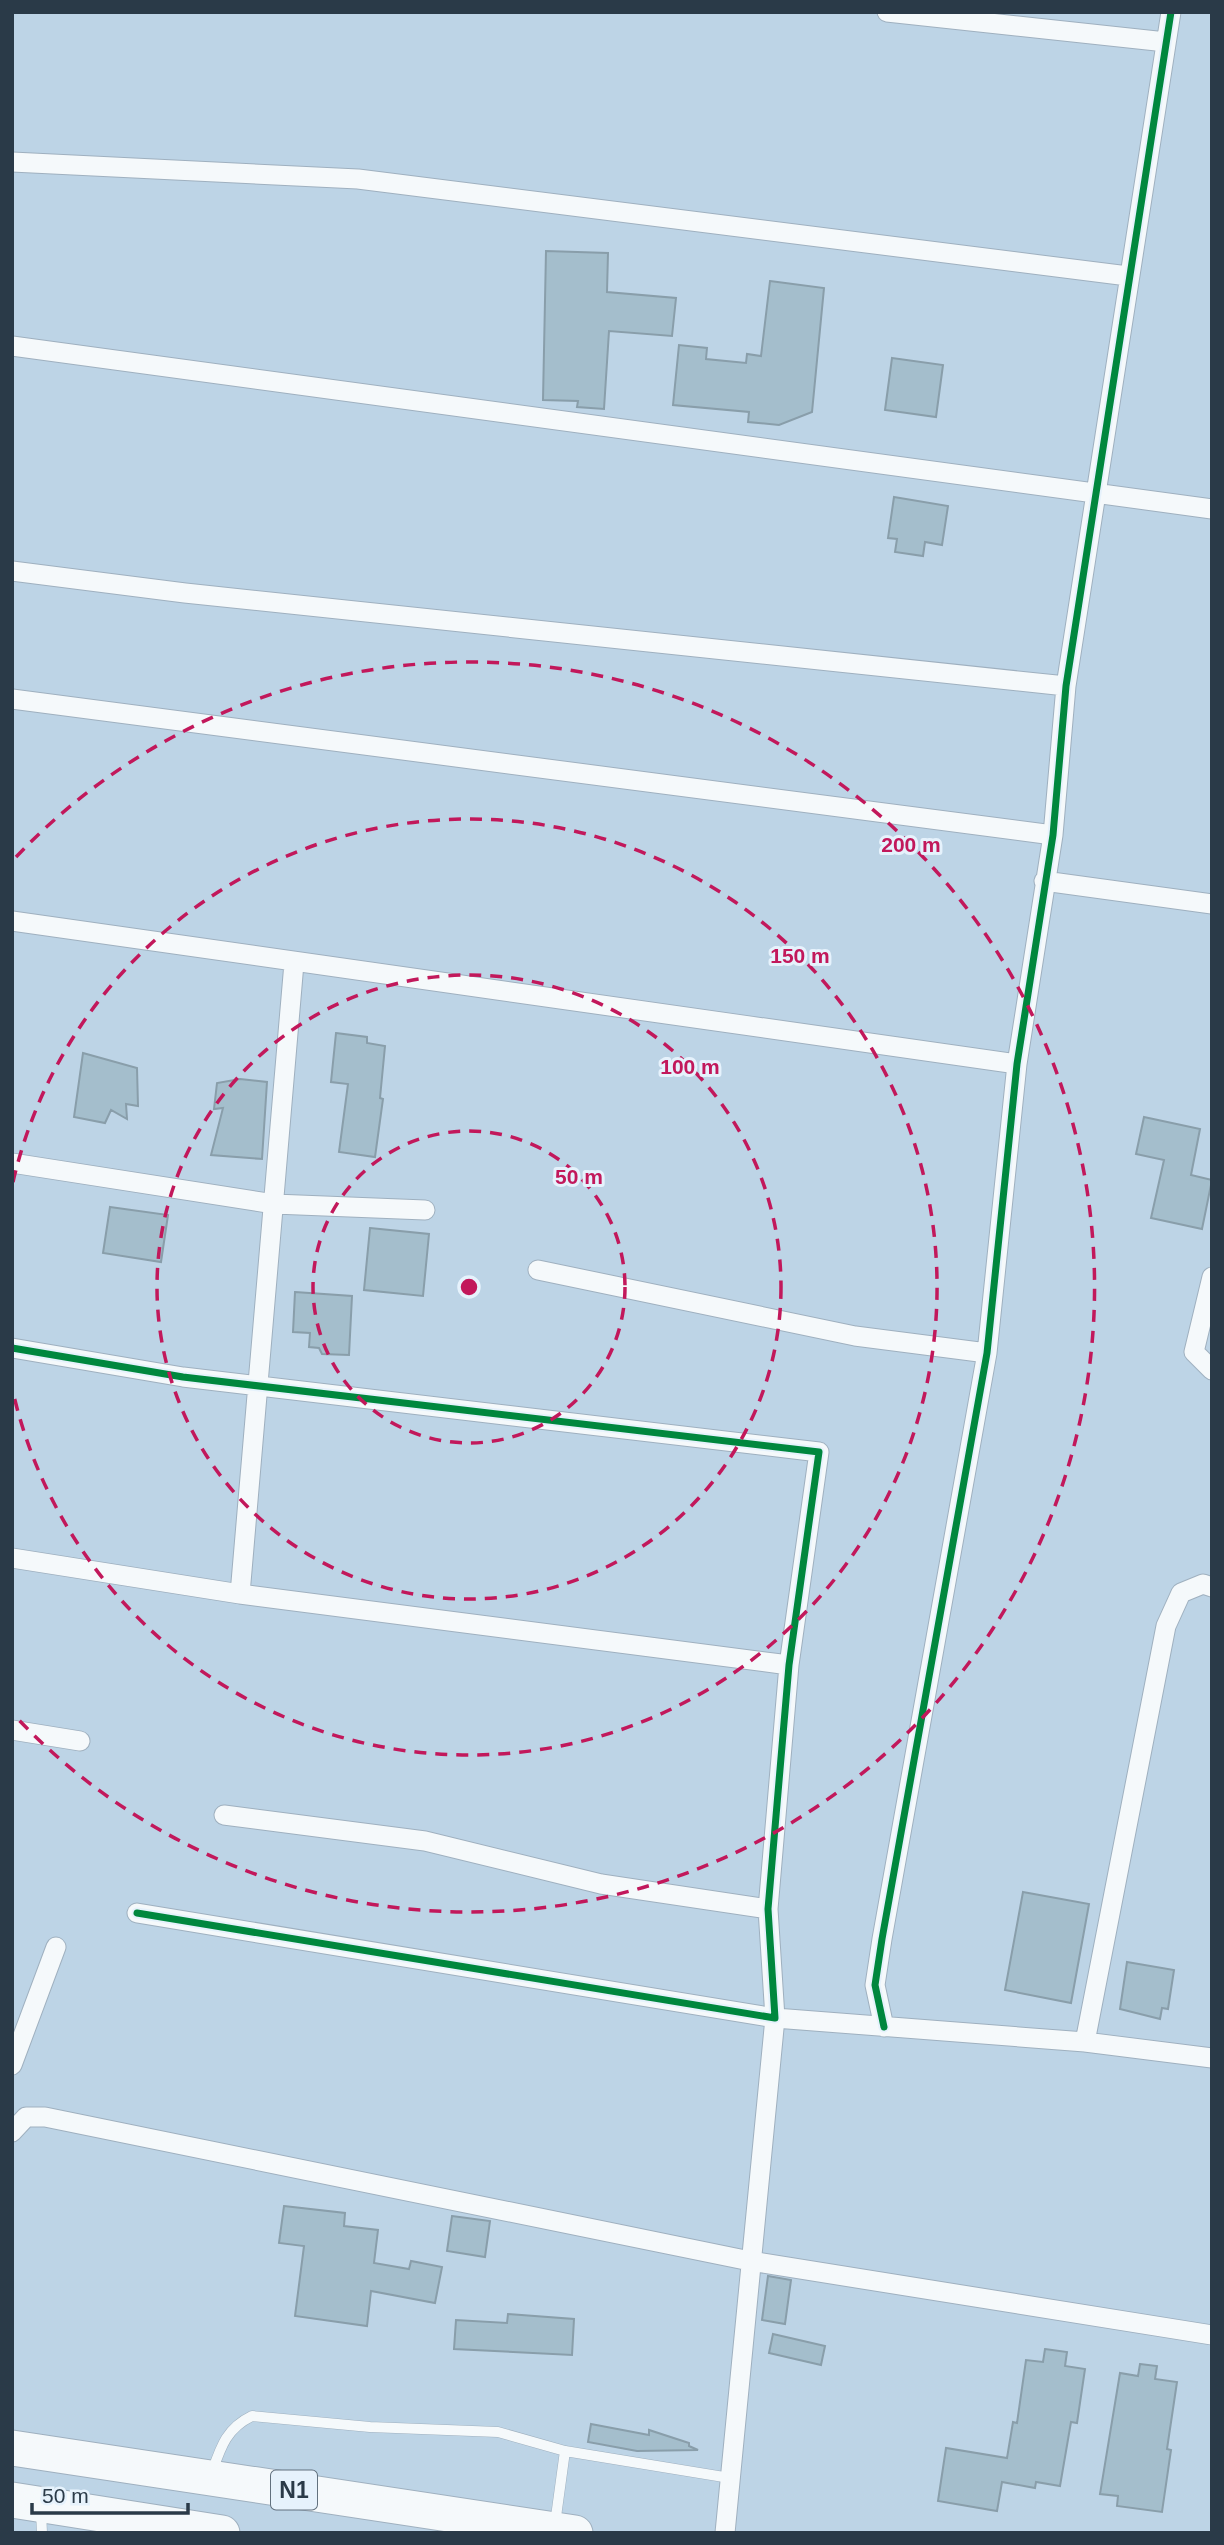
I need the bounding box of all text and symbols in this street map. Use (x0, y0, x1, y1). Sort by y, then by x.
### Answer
text: 200 m (881, 833, 941, 856)
text: 150 m (770, 944, 830, 967)
text: 100 m (660, 1055, 720, 1078)
text: 50 m (555, 1165, 603, 1188)
centre of rings (457, 1275, 481, 1299)
road number: N1 (271, 2470, 317, 2510)
scale bar (32, 2472, 187, 2516)
text: 50 m (42, 2484, 89, 2507)

